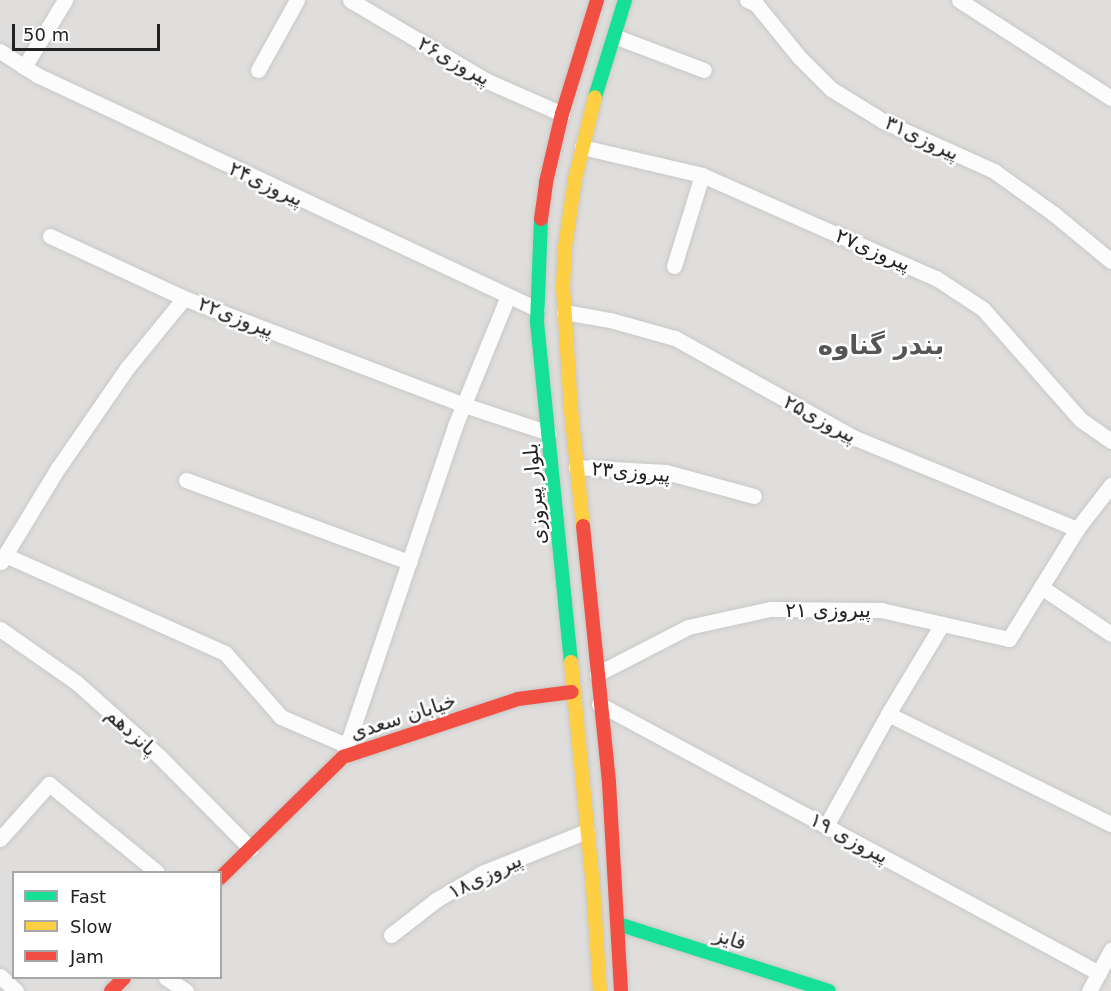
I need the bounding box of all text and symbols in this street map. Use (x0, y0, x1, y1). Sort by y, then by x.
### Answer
scale bar (15, 12, 164, 50)
text: 50 m (23, 24, 69, 45)
street label: پیروزی۲۶ (414, 31, 494, 91)
street label: پیروزی۳۱ (881, 110, 963, 166)
street label: پیروزی۲۴ (225, 156, 307, 212)
street label: پیروزی۲۷ (832, 224, 914, 276)
street label: پیروزی۲۲ (195, 292, 277, 342)
district label: بندر گناوه (818, 330, 944, 362)
street label: پیروزی۲۵ (779, 390, 861, 448)
street label: بلوار پیروزی (519, 442, 551, 546)
street label: پیروزی۲۳ (591, 457, 671, 487)
street label: پیروزی ۲۱ (785, 598, 871, 622)
street label: خیابان سعدی (347, 689, 459, 745)
street label: پانزدهم (100, 703, 162, 761)
street label: پیروزی ۱۹ (806, 807, 892, 869)
street label: پیروزی۱۸ (444, 848, 526, 904)
legend (12, 871, 222, 979)
text: Fast (70, 886, 106, 907)
text: Slow (70, 916, 112, 937)
street label: فایز (711, 923, 749, 955)
text: Jam (70, 946, 104, 967)

